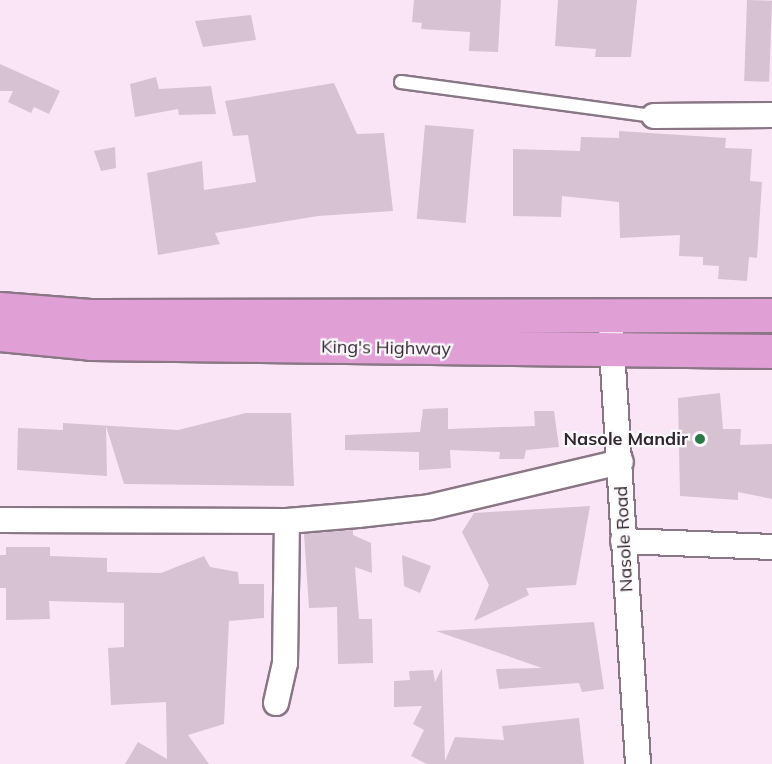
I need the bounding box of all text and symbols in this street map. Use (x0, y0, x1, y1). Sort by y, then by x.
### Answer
street label: King's Highway (321, 336, 451, 360)
place label: Nasole Mandir (563, 428, 688, 450)
marker: Nasole Mandir (693, 432, 707, 446)
street label: Nasole Road (610, 485, 638, 593)

